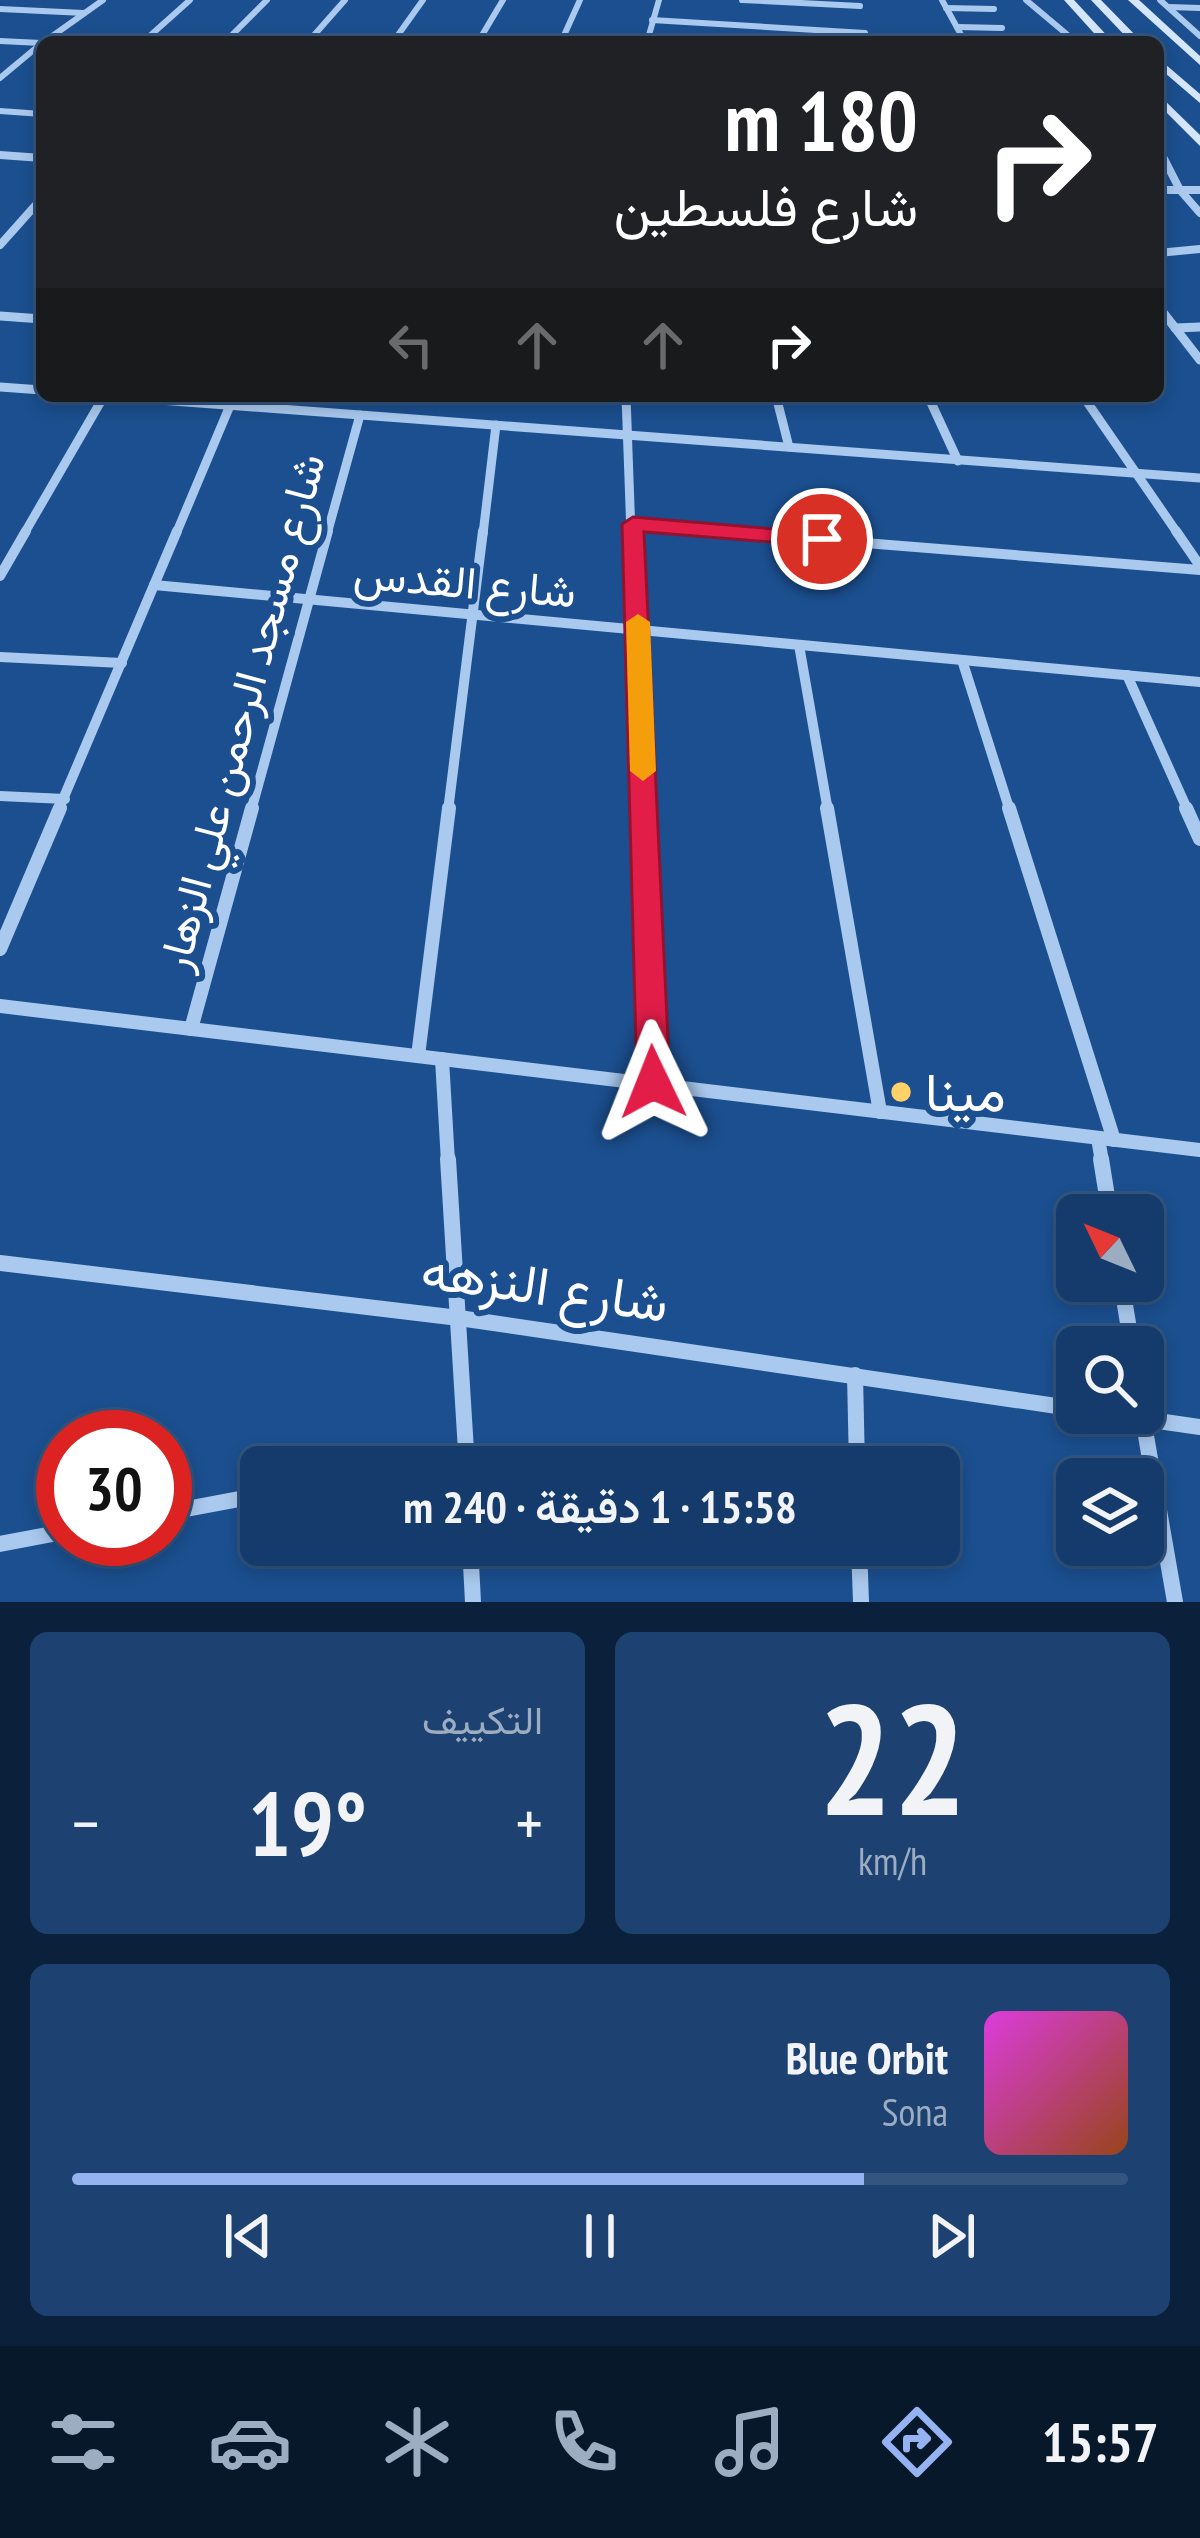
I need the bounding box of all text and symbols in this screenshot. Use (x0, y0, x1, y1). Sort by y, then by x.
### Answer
text: 180 m (725, 65, 918, 174)
icon: right (960, 84, 1116, 240)
text: شارع فلسطين (614, 171, 918, 241)
icon: left (378, 312, 444, 378)
icon: ahead (504, 312, 570, 378)
icon: ahead (630, 312, 696, 378)
icon: right (756, 312, 822, 378)
street label: شارع مسجد الرحمن علي الزهار (143, 447, 346, 980)
pin (771, 488, 873, 590)
icon: arrive (789, 506, 855, 572)
street label: شارع القدس (351, 542, 579, 623)
position arrow (590, 1019, 716, 1145)
place label: مينا (925, 1056, 1006, 1126)
marker: مينا (888, 1079, 914, 1105)
north arrow (1056, 1194, 1164, 1302)
map controls (1056, 1194, 1164, 1566)
street label: شارع النزهه (417, 1233, 673, 1340)
button: search (1056, 1326, 1164, 1434)
speed limit sign: 30 (36, 1410, 192, 1566)
button: layers (1056, 1458, 1164, 1566)
text: 15:58 · 1 دقيقة · 240 m (403, 1477, 797, 1535)
text: 22 (818, 1656, 967, 1858)
text: التكييف (422, 1694, 543, 1745)
text: 19° (248, 1764, 367, 1881)
text: − (72, 1780, 99, 1865)
text: + (516, 1780, 543, 1865)
text: km/h (858, 1835, 927, 1886)
text: Blue Orbit (786, 2028, 948, 2086)
text: Sona (882, 2086, 948, 2137)
icon: previous (215, 2203, 281, 2269)
icon: pause (567, 2203, 633, 2269)
icon: next (919, 2203, 985, 2269)
icon: filters (41, 2400, 125, 2484)
icon: car (208, 2400, 292, 2484)
icon: climate (375, 2400, 459, 2484)
icon: phone (542, 2400, 626, 2484)
icon: music (708, 2400, 792, 2484)
icon: directions (875, 2400, 959, 2484)
text: 15:57 (1042, 2407, 1159, 2477)

